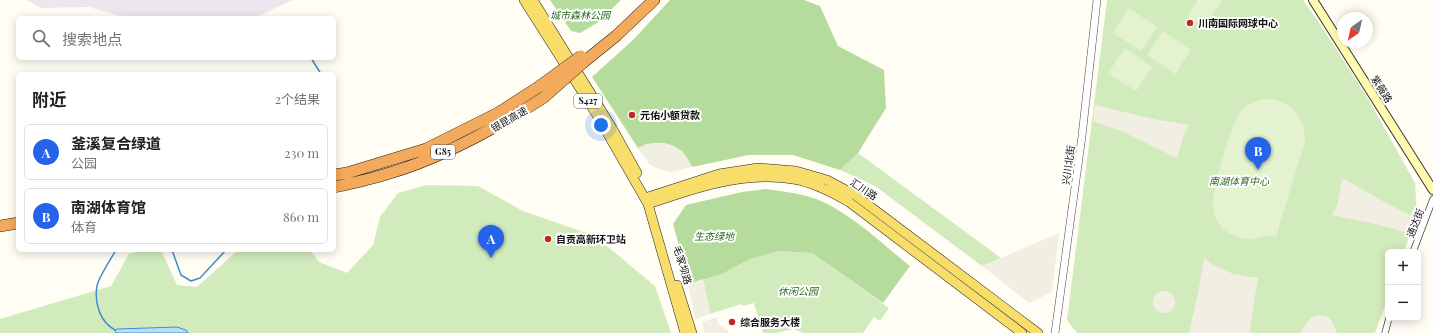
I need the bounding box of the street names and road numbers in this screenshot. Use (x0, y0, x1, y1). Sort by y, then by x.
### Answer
street label: 紫薇路 (1368, 73, 1396, 105)
road number: S427 (574, 94, 602, 108)
street label: 银昆高速 (488, 103, 530, 135)
street label: 兴川北街 (1058, 144, 1078, 186)
road number: G85 (431, 145, 455, 159)
street label: 汇川路 (848, 175, 880, 203)
street label: 通达街 (1403, 206, 1427, 240)
street label: 毛家坝路 (670, 244, 696, 286)

